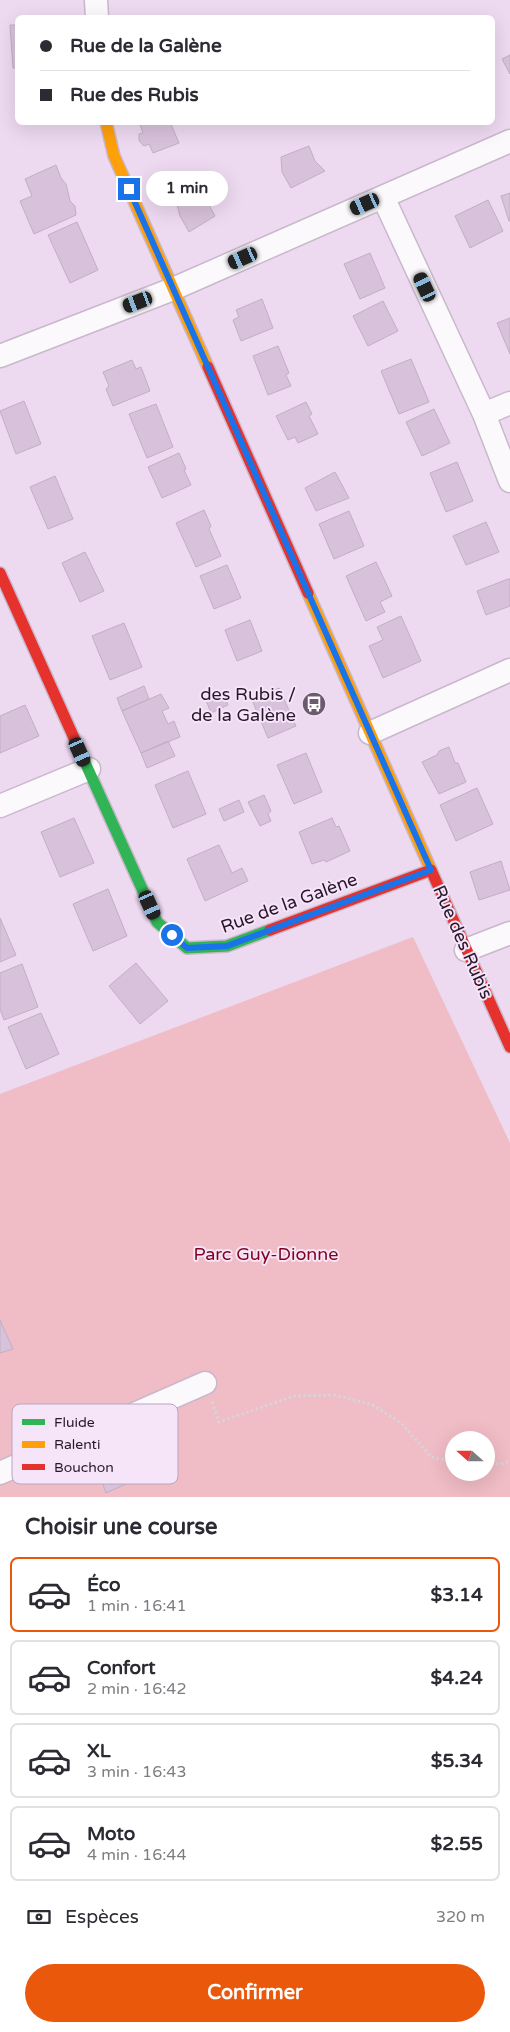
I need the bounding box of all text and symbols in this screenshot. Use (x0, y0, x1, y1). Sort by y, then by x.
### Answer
text: Rue de la Galène (70, 35, 222, 57)
text: Rue des Rubis (70, 84, 199, 106)
callout: 1 min (146, 172, 229, 206)
route end (118, 178, 140, 200)
text: 1 min (166, 178, 208, 198)
car (348, 191, 381, 217)
car (226, 245, 259, 271)
car (411, 270, 438, 304)
car (121, 290, 154, 314)
place label: des Rubis / de la Galène (191, 683, 296, 726)
bus stop icon: des Rubis / de la Galène (301, 691, 327, 717)
car (67, 735, 92, 769)
street label: Rue de la Galène (218, 868, 360, 938)
street label: Rue des Rubis (428, 882, 498, 1002)
car (137, 888, 162, 922)
route start (161, 924, 183, 946)
park label: Parc Guy-Dionne (194, 1243, 338, 1265)
legend (12, 1404, 178, 1484)
text: Fluide (54, 1414, 95, 1431)
north arrow (445, 1431, 495, 1481)
map controls (445, 1431, 495, 1481)
text: Ralenti (54, 1436, 100, 1453)
text: Bouchon (54, 1459, 114, 1476)
text: Choisir une course (25, 1514, 218, 1540)
icon: car (27, 1572, 72, 1617)
text: Éco (87, 1574, 120, 1596)
text: $3.14 (431, 1584, 483, 1606)
text: 1 min · 16:41 (87, 1596, 186, 1616)
icon: car (27, 1655, 72, 1700)
text: Confort (87, 1657, 156, 1679)
text: $4.24 (431, 1667, 483, 1689)
text: 2 min · 16:42 (87, 1679, 186, 1699)
icon: car (27, 1738, 72, 1783)
text: XL (87, 1740, 111, 1762)
text: $5.34 (431, 1750, 483, 1772)
text: 3 min · 16:43 (87, 1762, 186, 1782)
icon: car (27, 1821, 72, 1866)
text: Moto (87, 1823, 135, 1845)
text: $2.55 (431, 1833, 483, 1855)
text: 4 min · 16:44 (87, 1845, 186, 1865)
icon: cash (25, 1903, 53, 1931)
text: Espèces (65, 1906, 139, 1928)
text: 320 m (436, 1907, 485, 1927)
button: Confirmer (25, 1964, 485, 2022)

